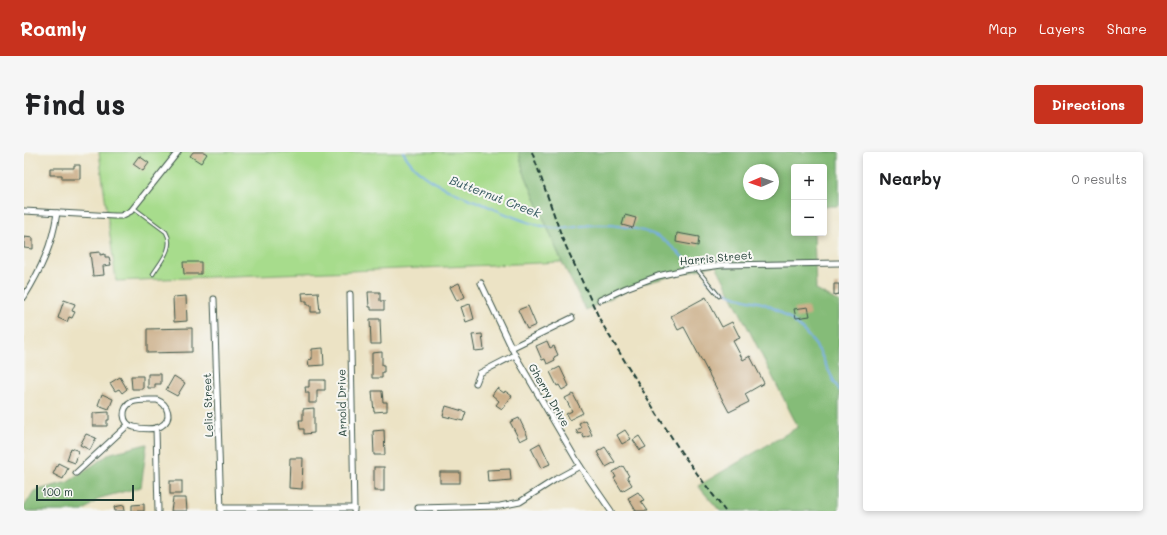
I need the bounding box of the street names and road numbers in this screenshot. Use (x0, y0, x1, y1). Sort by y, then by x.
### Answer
street label: Harris Street (679, 247, 753, 268)
street label: Gherry Drive (525, 360, 574, 429)
street label: Arnold Drive (333, 369, 350, 437)
street label: Lelia Street (199, 373, 216, 437)

